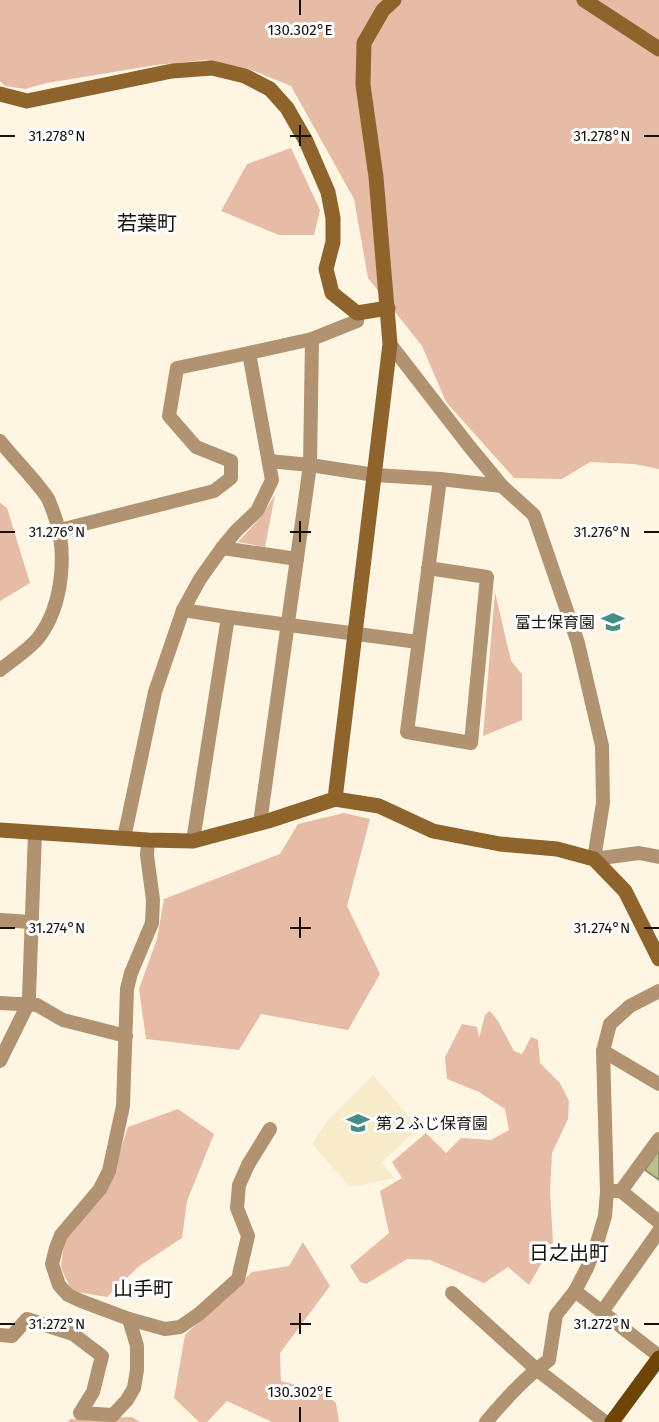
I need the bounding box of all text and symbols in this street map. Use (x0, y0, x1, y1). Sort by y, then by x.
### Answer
text: 130.302°E (267, 21, 333, 39)
text: 31.278°N (28, 127, 86, 145)
text: 31.278°N (573, 127, 631, 145)
district label: 若葉町 (117, 211, 177, 235)
text: 31.276°N (29, 523, 85, 541)
text: 31.276°N (574, 523, 630, 541)
school or university icon: 富士保育園 (600, 609, 626, 635)
place label: 富士保育園 (515, 613, 595, 632)
text: 31.274°N (29, 919, 85, 937)
text: 31.274°N (574, 919, 630, 937)
school or university icon: 第２ふじ保育園 (345, 1110, 371, 1136)
place label: 第２ふじ保育園 (376, 1114, 488, 1133)
district label: 日之出町 (529, 1241, 609, 1265)
district label: 山手町 (113, 1277, 173, 1301)
text: 31.272°N (29, 1315, 85, 1333)
text: 31.272°N (574, 1315, 630, 1333)
text: 130.302°E (267, 1383, 333, 1401)

